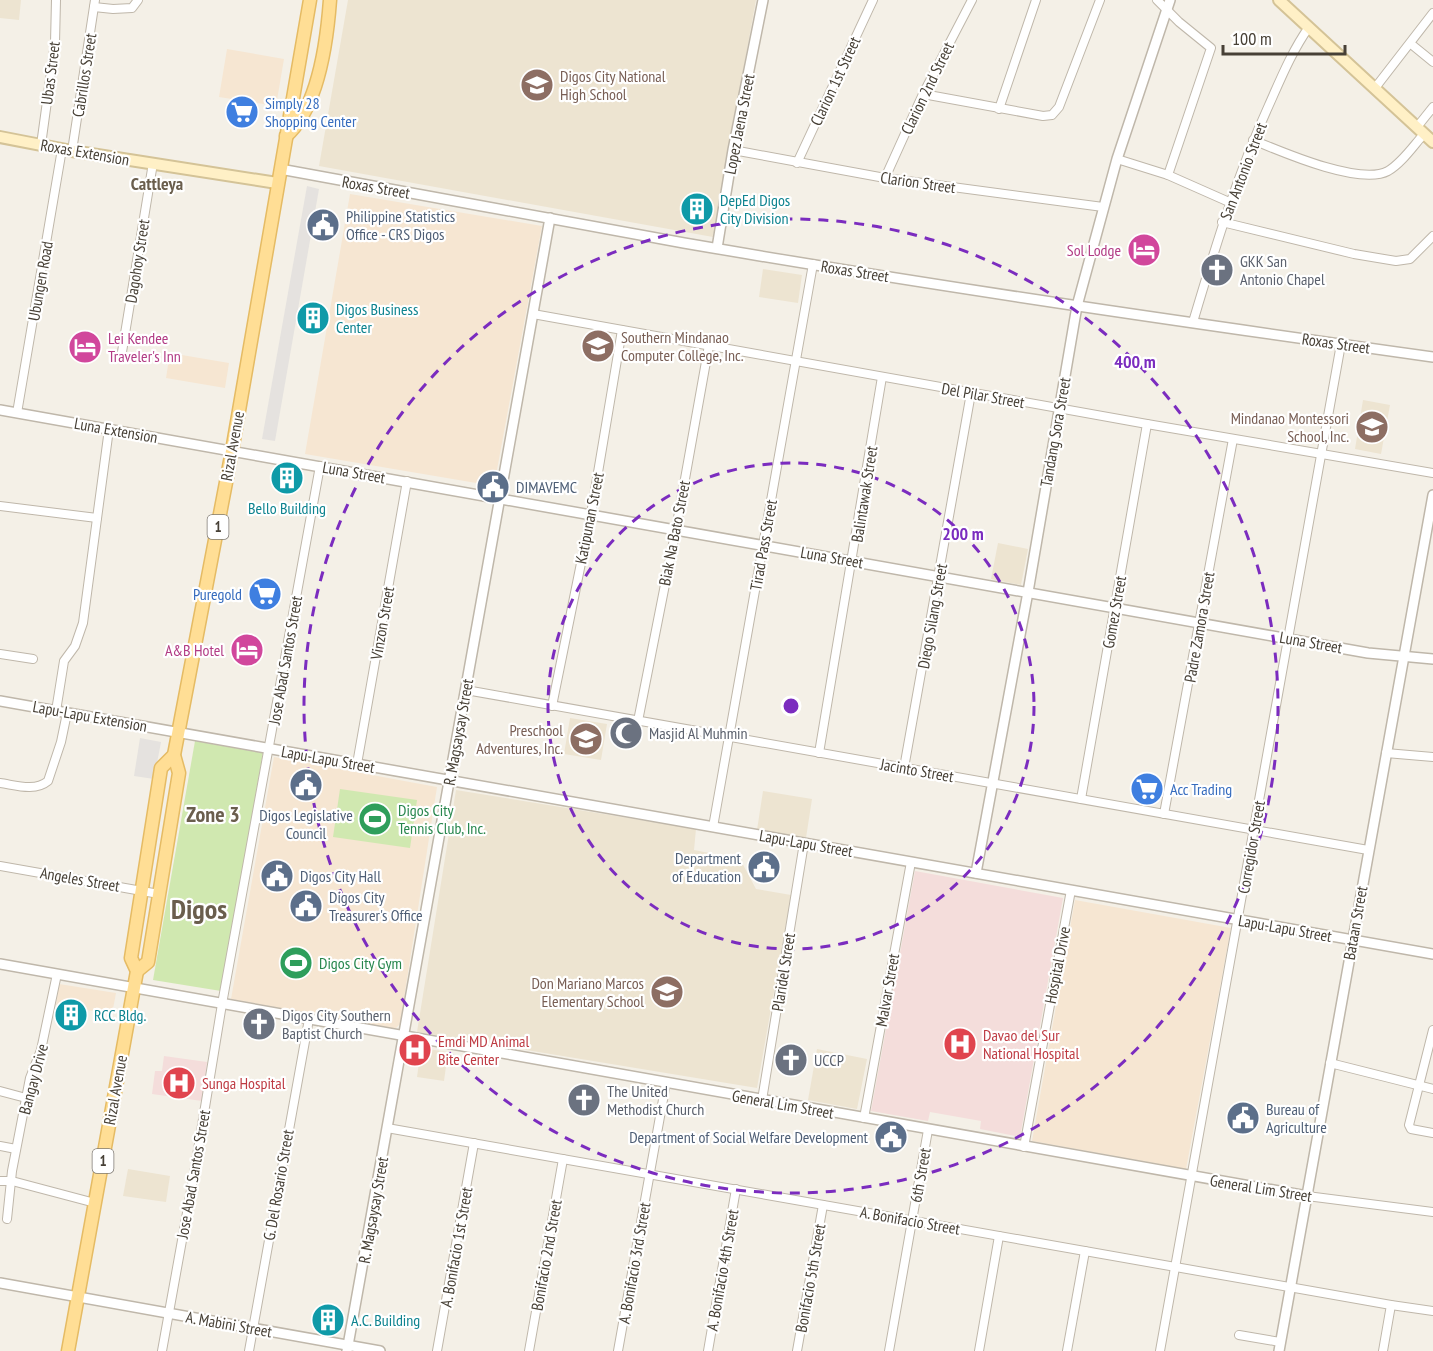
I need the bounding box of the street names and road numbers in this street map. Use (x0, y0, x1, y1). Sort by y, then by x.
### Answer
street label: Cabrillos Street (68, 31, 101, 118)
street label: Clarion 1st Street (806, 33, 865, 129)
street label: Clarion 2nd Street (896, 38, 958, 137)
street label: Ubas Street (36, 40, 64, 106)
street label: Lopez Jaena Street (719, 72, 759, 176)
street label: San Antonio Street (1215, 119, 1271, 223)
street label: Roxas Extension (39, 134, 131, 170)
street label: Clarion Street (879, 167, 957, 197)
street label: Roxas Street (340, 171, 412, 203)
street label: Dagohoy Street (121, 217, 154, 304)
street label: Ubungen Road (23, 240, 57, 322)
street label: Roxas Street (820, 256, 891, 286)
street label: Roxas Street (1301, 328, 1372, 358)
street label: Tandang Sora Street (1036, 375, 1075, 488)
street label: Del Pilar Street (940, 378, 1027, 412)
street label: Rizal Avenue (216, 410, 248, 482)
street label: Luna Extension (73, 413, 159, 447)
street label: Balintawak Street (847, 444, 882, 544)
street label: Luna Street (321, 457, 387, 487)
street label: Katipunan Street (570, 470, 608, 565)
street label: Biak Na Bato Street (654, 478, 694, 587)
street label: Tirad Pass Street (745, 497, 781, 592)
road number: 1 (208, 515, 228, 539)
street label: Luna Street (799, 542, 865, 572)
street label: Diego Silang Street (913, 561, 951, 670)
street label: Padre Zamora Street (1179, 570, 1219, 684)
street label: Gomez Street (1098, 573, 1130, 650)
street label: Vinzon Street (366, 584, 398, 662)
street label: Jose Abad Santos Street (264, 593, 306, 727)
street label: Luna Street (1278, 627, 1344, 657)
street label: R. Magsaysay Street (439, 676, 477, 787)
street label: Lapu-Lapu Extension (31, 696, 149, 736)
street label: Lapu-Lapu Street (280, 741, 377, 777)
street label: Jacinto Street (878, 754, 956, 786)
street label: Corregidor Street (1233, 798, 1269, 895)
street label: Lapu-Lapu Street (758, 825, 855, 861)
street label: Angeles Street (39, 862, 122, 896)
street label: Bataan Street (1339, 884, 1371, 962)
street label: Lapu-Lapu Street (1237, 910, 1334, 946)
street label: Hospital Drive (1040, 925, 1074, 1005)
street label: Plaridel Street (767, 931, 799, 1013)
street label: Malvar Street (871, 951, 903, 1028)
street label: Bangay Drive (14, 1041, 52, 1117)
street label: Rizal Avenue (99, 1054, 131, 1126)
street label: General Lim Street (731, 1085, 836, 1123)
street label: Jose Abad Santos Street (172, 1107, 214, 1241)
street label: G. Del Rosario Street (258, 1127, 298, 1242)
street label: 6th Street (905, 1146, 935, 1204)
road number: 1 (92, 1149, 114, 1173)
street label: R. Magsaysay Street (354, 1154, 392, 1265)
street label: General Lim Street (1209, 1170, 1314, 1206)
street label: A. Bonifacio 1st Street (436, 1185, 477, 1309)
street label: Bonifacio 2nd Street (526, 1197, 566, 1312)
street label: A. Bonifacio 3rd Street (613, 1200, 655, 1325)
street label: A. Bonifacio Street (858, 1201, 962, 1239)
street label: A. Bonifacio 4th Street (701, 1207, 743, 1332)
street label: Bonifacio 5th Street (791, 1221, 830, 1334)
street label: A. Mabini Street (184, 1307, 274, 1342)

